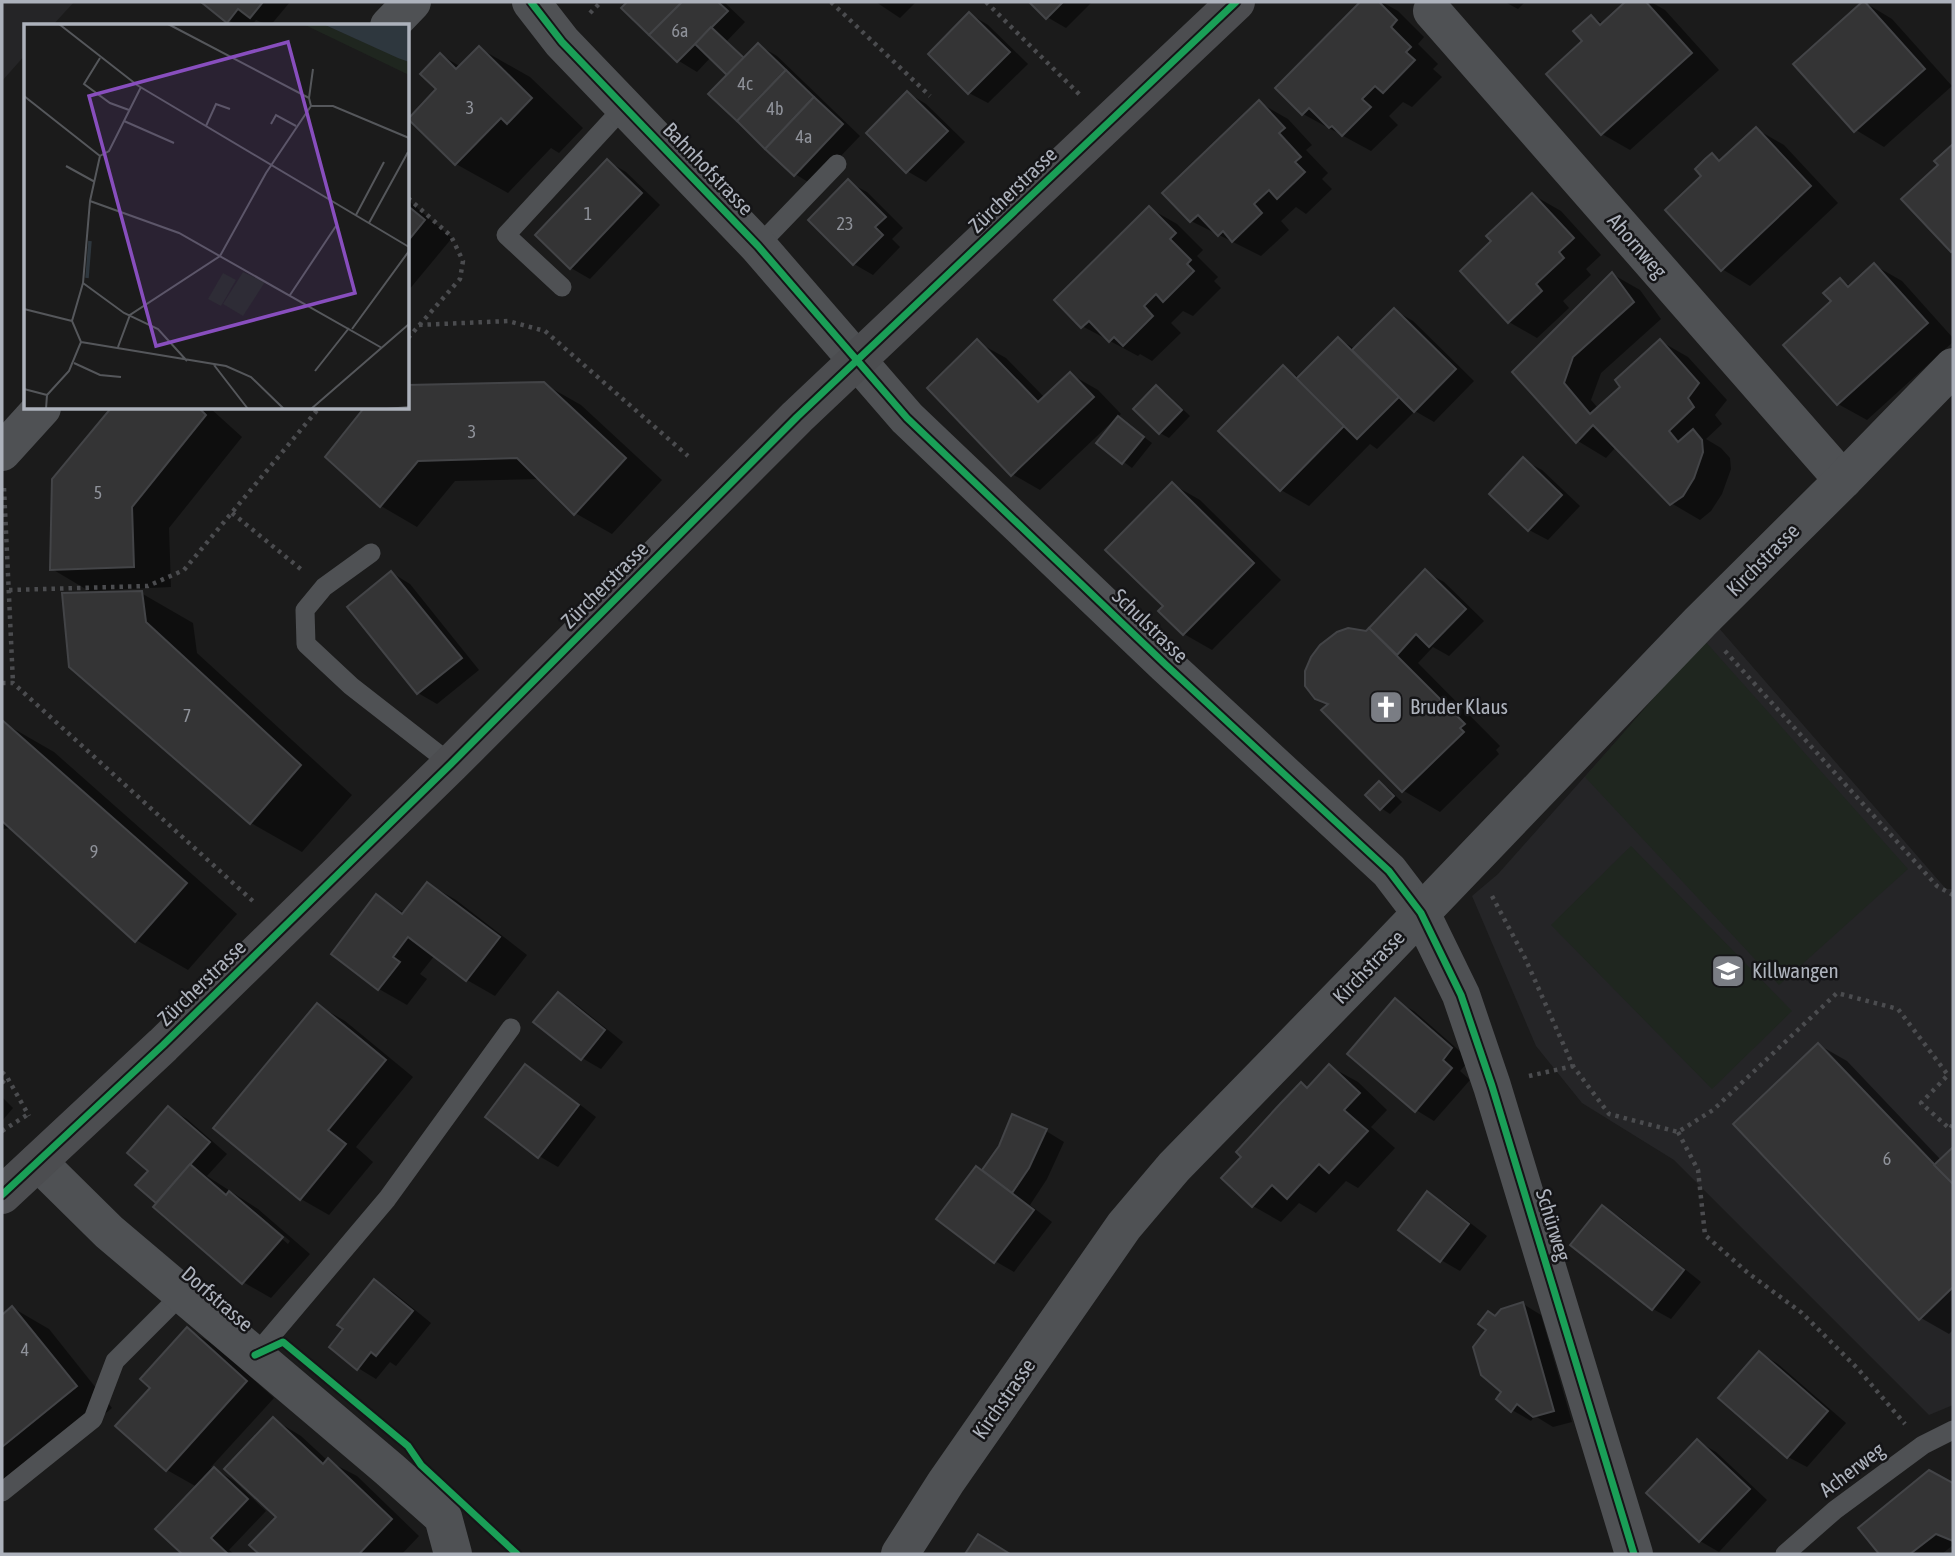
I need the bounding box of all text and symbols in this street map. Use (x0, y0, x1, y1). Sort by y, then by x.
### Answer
house number: 6a (672, 20, 688, 41)
inset map (24, 24, 410, 410)
house number: 4c (737, 73, 753, 94)
house number: 3 (466, 97, 474, 118)
house number: 4b (767, 98, 784, 119)
street label: Bahnhofstrasse (659, 117, 759, 220)
house number: 4a (796, 126, 812, 147)
street label: Zürcherstrasse (963, 141, 1061, 237)
house number: 1 (584, 203, 592, 224)
street label: Ahornweg (1603, 208, 1672, 283)
house number: 23 (837, 213, 853, 234)
house number: 3 (468, 421, 476, 442)
house number: 5 (94, 482, 102, 503)
street label: Kirchstrasse (1721, 518, 1804, 601)
street label: Zürcherstrasse (556, 536, 653, 633)
street label: Schulstrasse (1108, 583, 1194, 667)
church icon: Bruder Klaus (1367, 688, 1405, 726)
place label: Bruder Klaus (1410, 694, 1508, 718)
house number: 7 (183, 705, 191, 726)
house number: 9 (90, 841, 98, 862)
street label: Kirchstrasse (1327, 925, 1409, 1008)
street label: Zürcherstrasse (152, 934, 250, 1030)
school or university icon: Killwangen (1709, 952, 1747, 990)
place label: Killwangen (1752, 958, 1839, 982)
house number: 6 (1883, 1148, 1891, 1169)
street label: Schürweg (1532, 1186, 1576, 1264)
street label: Dorfstrasse (177, 1261, 258, 1336)
house number: 4 (21, 1339, 29, 1360)
street label: Kirchstrasse (967, 1354, 1040, 1443)
street label: Acherweg (1814, 1437, 1889, 1501)

